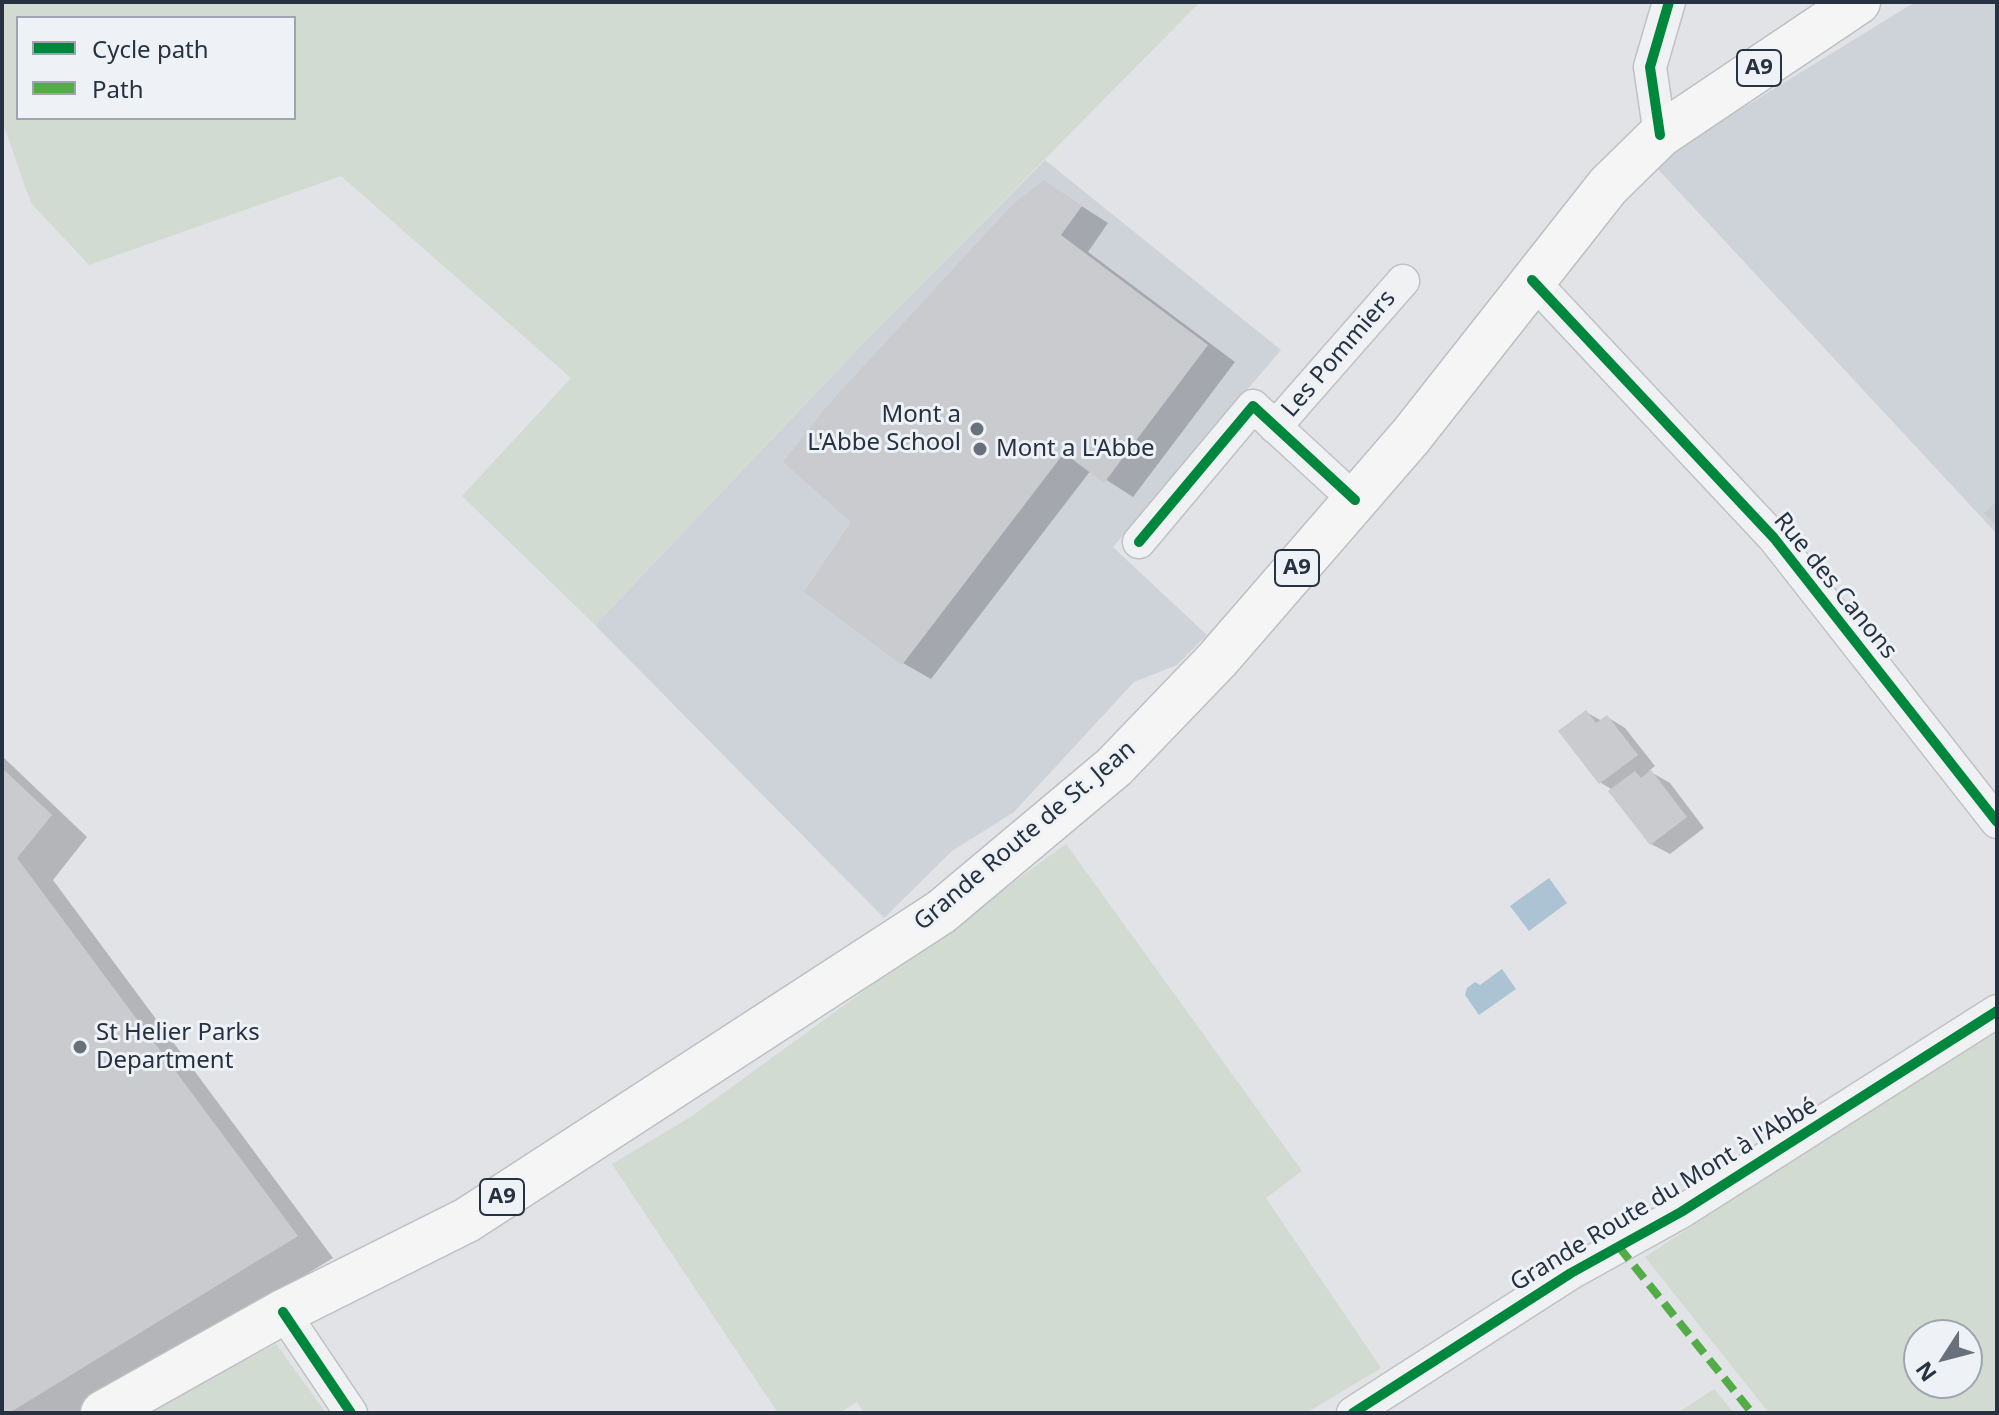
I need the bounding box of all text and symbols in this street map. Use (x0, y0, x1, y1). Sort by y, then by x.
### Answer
legend (16, 16, 296, 120)
text: Cycle path (92, 32, 209, 65)
road number: A9 (1737, 50, 1781, 86)
text: Path (92, 72, 143, 105)
street label: Les Pommiers (1276, 285, 1402, 423)
place label: Mont a L'Abbe School (807, 401, 961, 457)
marker: Mont a L'Abbe School (968, 420, 986, 438)
place label: Mont a L'Abbe (996, 435, 1154, 463)
marker: Mont a L'Abbe (971, 440, 989, 458)
street label: Rue des Canons (1767, 507, 1903, 665)
road number: A9 (1275, 550, 1319, 586)
street label: Grande Route de St. Jean (909, 735, 1141, 937)
place label: St Helier Parks Department (96, 1019, 260, 1075)
marker: St Helier Parks Department (71, 1038, 89, 1056)
street label: Grande Route du Mont à l'Abbé (1506, 1092, 1822, 1298)
road number: A9 (480, 1179, 524, 1215)
north arrow (1903, 1319, 1983, 1399)
text: N (1908, 1356, 1943, 1388)

